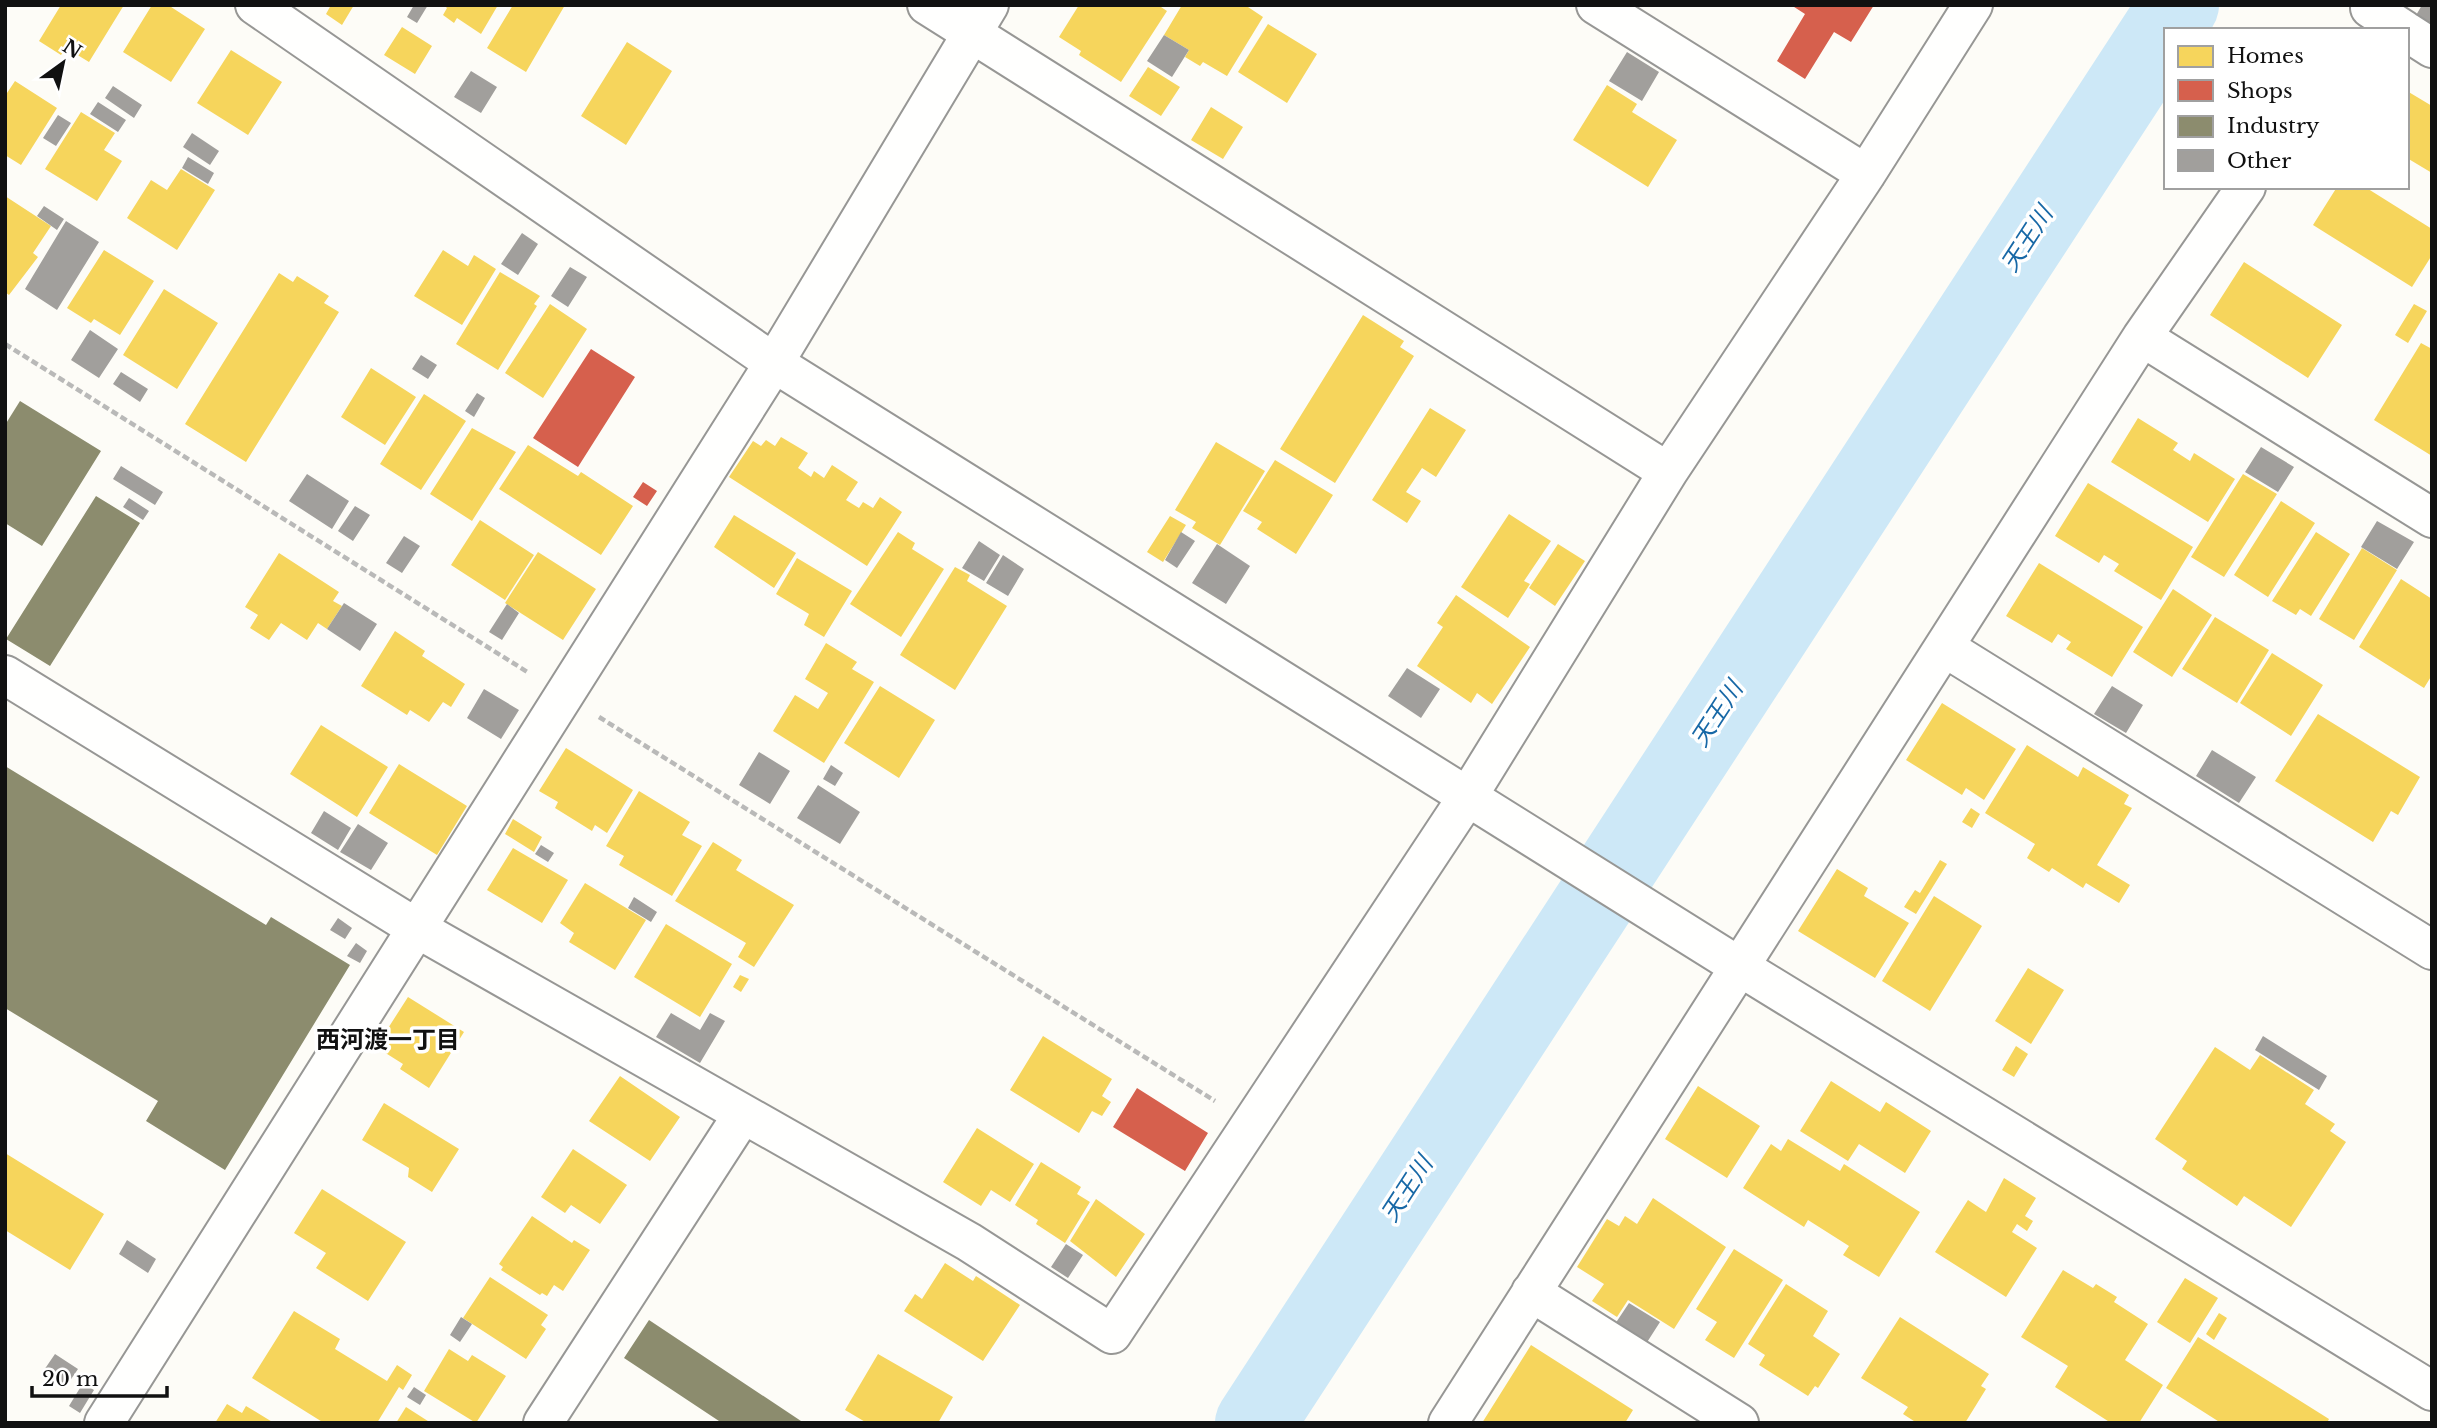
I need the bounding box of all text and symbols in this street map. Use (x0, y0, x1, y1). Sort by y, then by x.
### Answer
north arrow (28, 28, 98, 98)
legend (2164, 28, 2409, 189)
text: N (58, 35, 86, 64)
text: Homes (2227, 43, 2304, 69)
text: Shops (2227, 78, 2293, 104)
text: Industry (2227, 113, 2320, 139)
text: Other (2227, 148, 2291, 174)
water label: 天王川 (1995, 198, 2060, 277)
water label: 天王川 (1685, 673, 1750, 752)
district label: 西河渡一丁目 (316, 1025, 460, 1054)
water label: 天王川 (1375, 1148, 1440, 1227)
scale bar (32, 1354, 166, 1398)
text: 20 m (42, 1366, 99, 1392)

